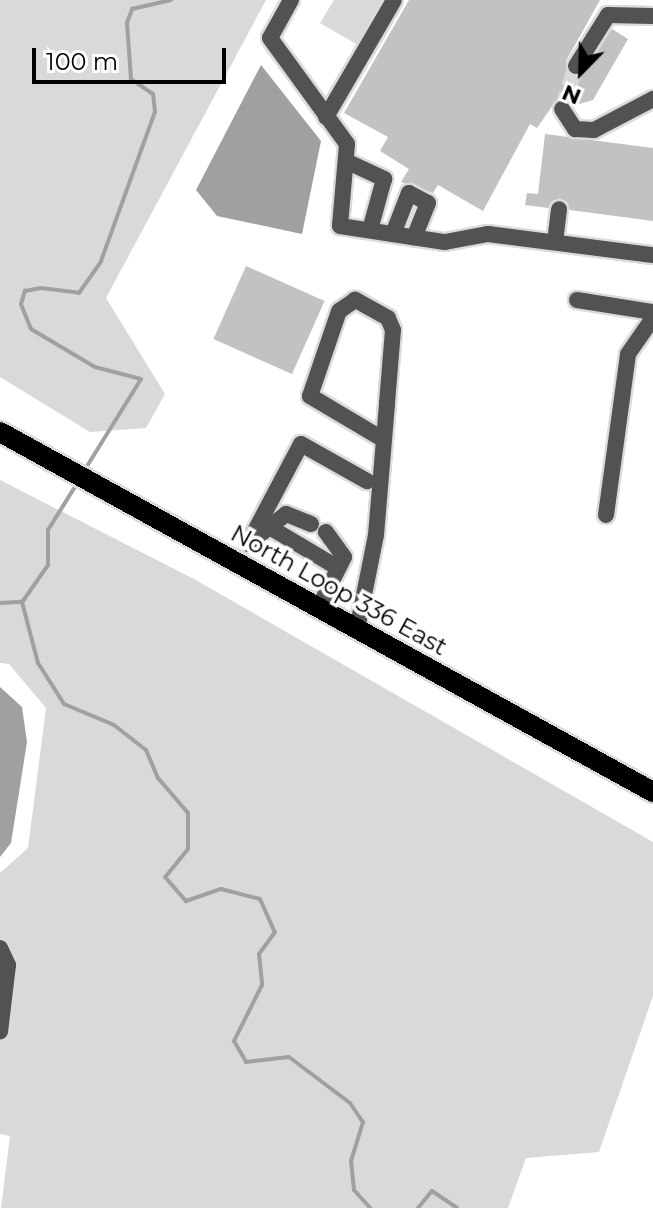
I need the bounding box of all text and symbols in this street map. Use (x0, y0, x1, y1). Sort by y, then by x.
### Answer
scale bar (36, 32, 230, 82)
north arrow (541, 32, 621, 112)
text: 100 m (46, 47, 118, 76)
text: N (558, 79, 585, 110)
street label: North Loop 336 East (226, 519, 452, 661)

